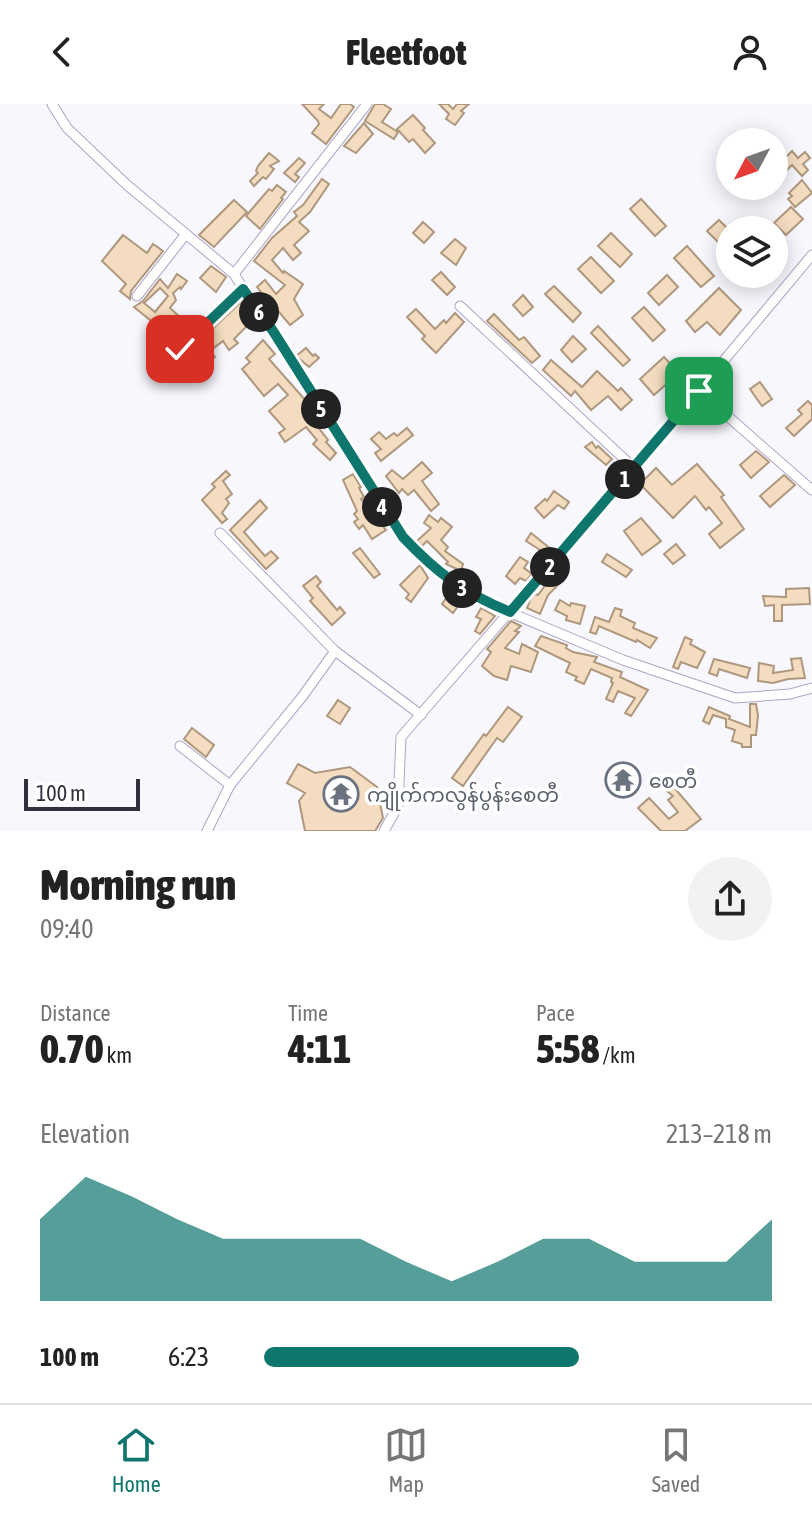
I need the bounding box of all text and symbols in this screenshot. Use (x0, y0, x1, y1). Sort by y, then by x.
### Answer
icon: back (40, 30, 84, 74)
icon: person (728, 30, 772, 74)
text: Fleetfoot (346, 31, 466, 73)
north arrow (716, 128, 788, 200)
map controls (716, 128, 788, 288)
button: layers (716, 216, 788, 288)
pin: 6 (239, 292, 279, 332)
text: 6 (254, 299, 264, 325)
pin (146, 315, 214, 383)
icon: check (158, 327, 202, 371)
pin (665, 357, 733, 425)
icon: arrive (677, 369, 721, 413)
pin: 5 (301, 389, 341, 429)
text: 5 (316, 396, 326, 422)
pin: 1 (605, 459, 645, 499)
text: 1 (620, 466, 630, 492)
pin: 4 (362, 487, 402, 527)
text: 4 (377, 494, 387, 520)
pin: 2 (530, 547, 570, 587)
text: 2 (545, 554, 555, 580)
pin: 3 (442, 568, 482, 608)
text: 3 (457, 575, 467, 601)
temple icon: စေတီ (604, 761, 642, 799)
place label: စေတီ (649, 767, 697, 792)
scale bar (24, 775, 140, 811)
temple icon: ကျိုက်ကလွန်ပွန်းစေတီ (322, 775, 360, 813)
text: 100 m (36, 780, 86, 806)
place label: ကျိုက်ကလွန်ပွန်းစေတီ (367, 781, 559, 811)
button: share (688, 857, 772, 941)
text: Morning run (40, 859, 236, 909)
text: 09:40 (40, 914, 94, 944)
text: Distance (40, 1000, 111, 1026)
text: Time (288, 1000, 328, 1026)
text: Pace (536, 1000, 575, 1026)
text: 0.70 (40, 1026, 104, 1071)
text: 4:11 (288, 1026, 352, 1071)
text: 5:58 (536, 1026, 600, 1071)
text: km (104, 1042, 132, 1068)
text: /km (600, 1042, 636, 1068)
text: Elevation (40, 1119, 130, 1149)
text: 213–218 m (666, 1119, 772, 1149)
text: 100 m (40, 1342, 99, 1372)
text: 6:23 (168, 1342, 209, 1372)
tab: Home (112, 1423, 161, 1497)
tab: Map (384, 1423, 428, 1497)
tab: Saved (652, 1423, 700, 1497)

